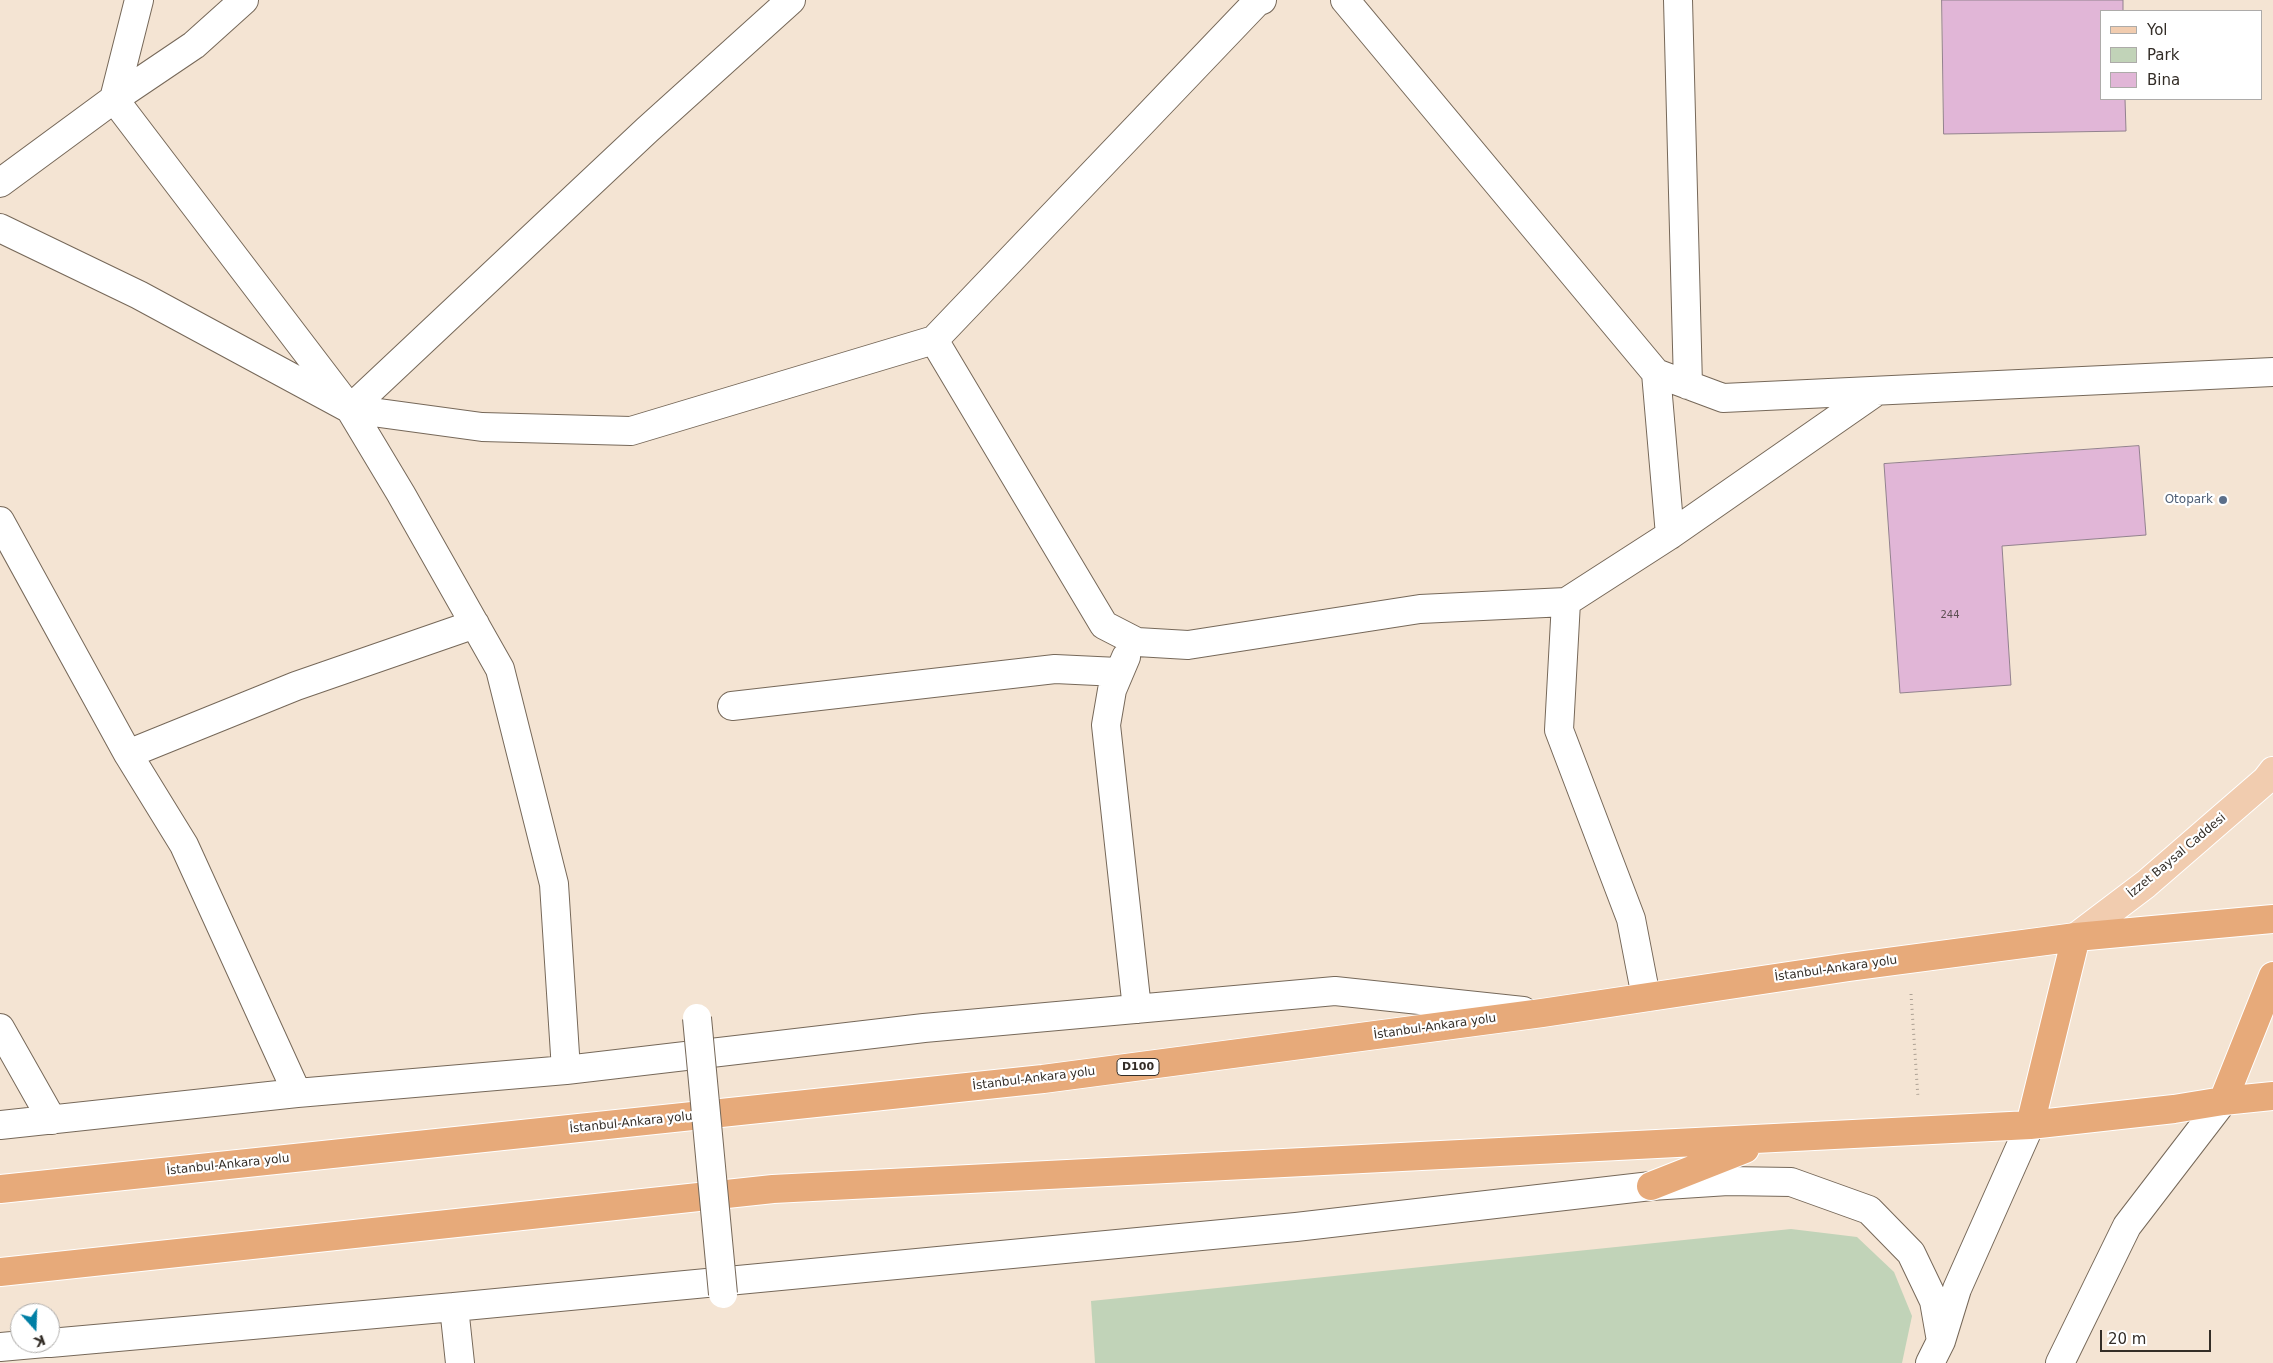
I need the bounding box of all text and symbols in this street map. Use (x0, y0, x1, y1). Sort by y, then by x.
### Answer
legend (2100, 10, 2263, 100)
text: Yol (2147, 21, 2168, 39)
text: Park (2147, 46, 2179, 64)
text: Bina (2147, 71, 2180, 89)
place label: Otopark (2165, 493, 2213, 507)
marker: Otopark (2217, 494, 2229, 506)
house number: 244 (1940, 609, 1960, 621)
street label: İzzet Baysal Caddesi (2125, 811, 2229, 901)
street label: İstanbul-Ankara yolu (1774, 953, 1898, 985)
street label: İstanbul-Ankara yolu (1373, 1011, 1497, 1043)
road number: D100 (1117, 1058, 1159, 1076)
street label: İstanbul-Ankara yolu (972, 1064, 1096, 1094)
street label: İstanbul-Ankara yolu (569, 1109, 693, 1137)
street label: İstanbul-Ankara yolu (166, 1151, 290, 1179)
north arrow (10, 1303, 60, 1353)
scale bar (2103, 1320, 2214, 1352)
text: 20 m (2108, 1330, 2146, 1348)
text: K (32, 1332, 48, 1351)

